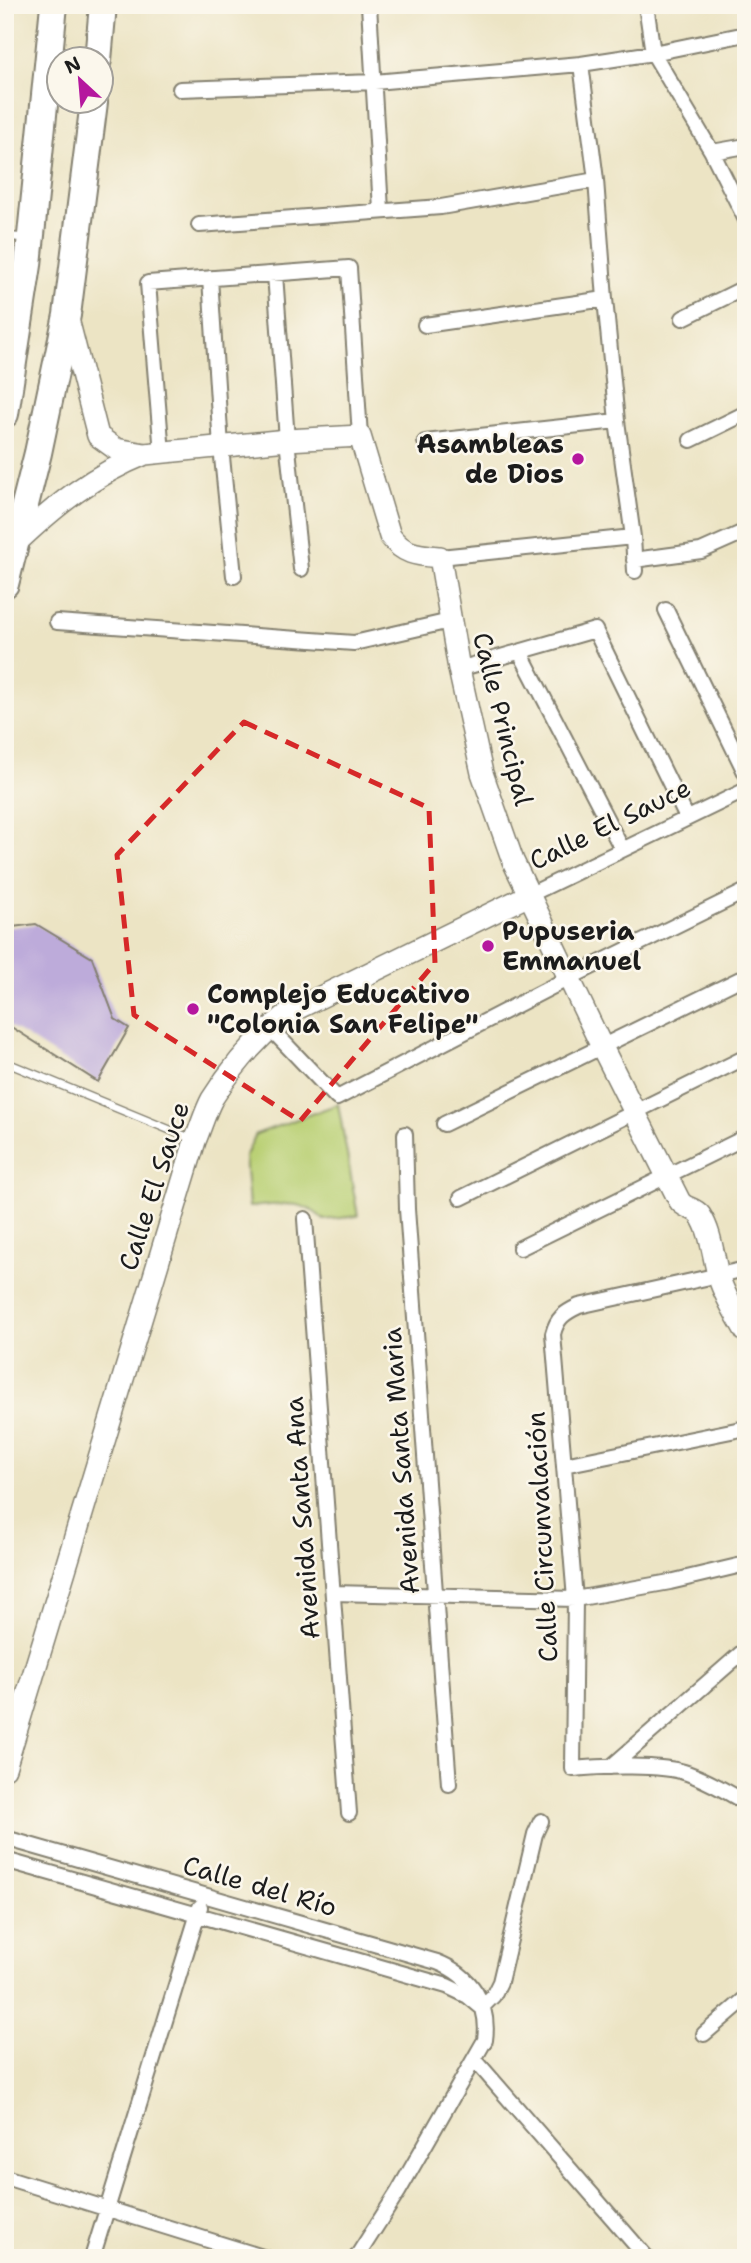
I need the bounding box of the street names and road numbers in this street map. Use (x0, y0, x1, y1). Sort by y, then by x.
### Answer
street label: Calle Principal (465, 628, 542, 810)
street label: Calle El Sauce (523, 769, 696, 878)
street label: Calle El Sauce (110, 1097, 197, 1275)
street label: Avenida Santa Maria (374, 1326, 427, 1596)
street label: Avenida Santa Ana (276, 1396, 327, 1641)
street label: Calle Circunvalación (517, 1411, 566, 1663)
street label: Calle del Río (179, 1847, 341, 1924)

